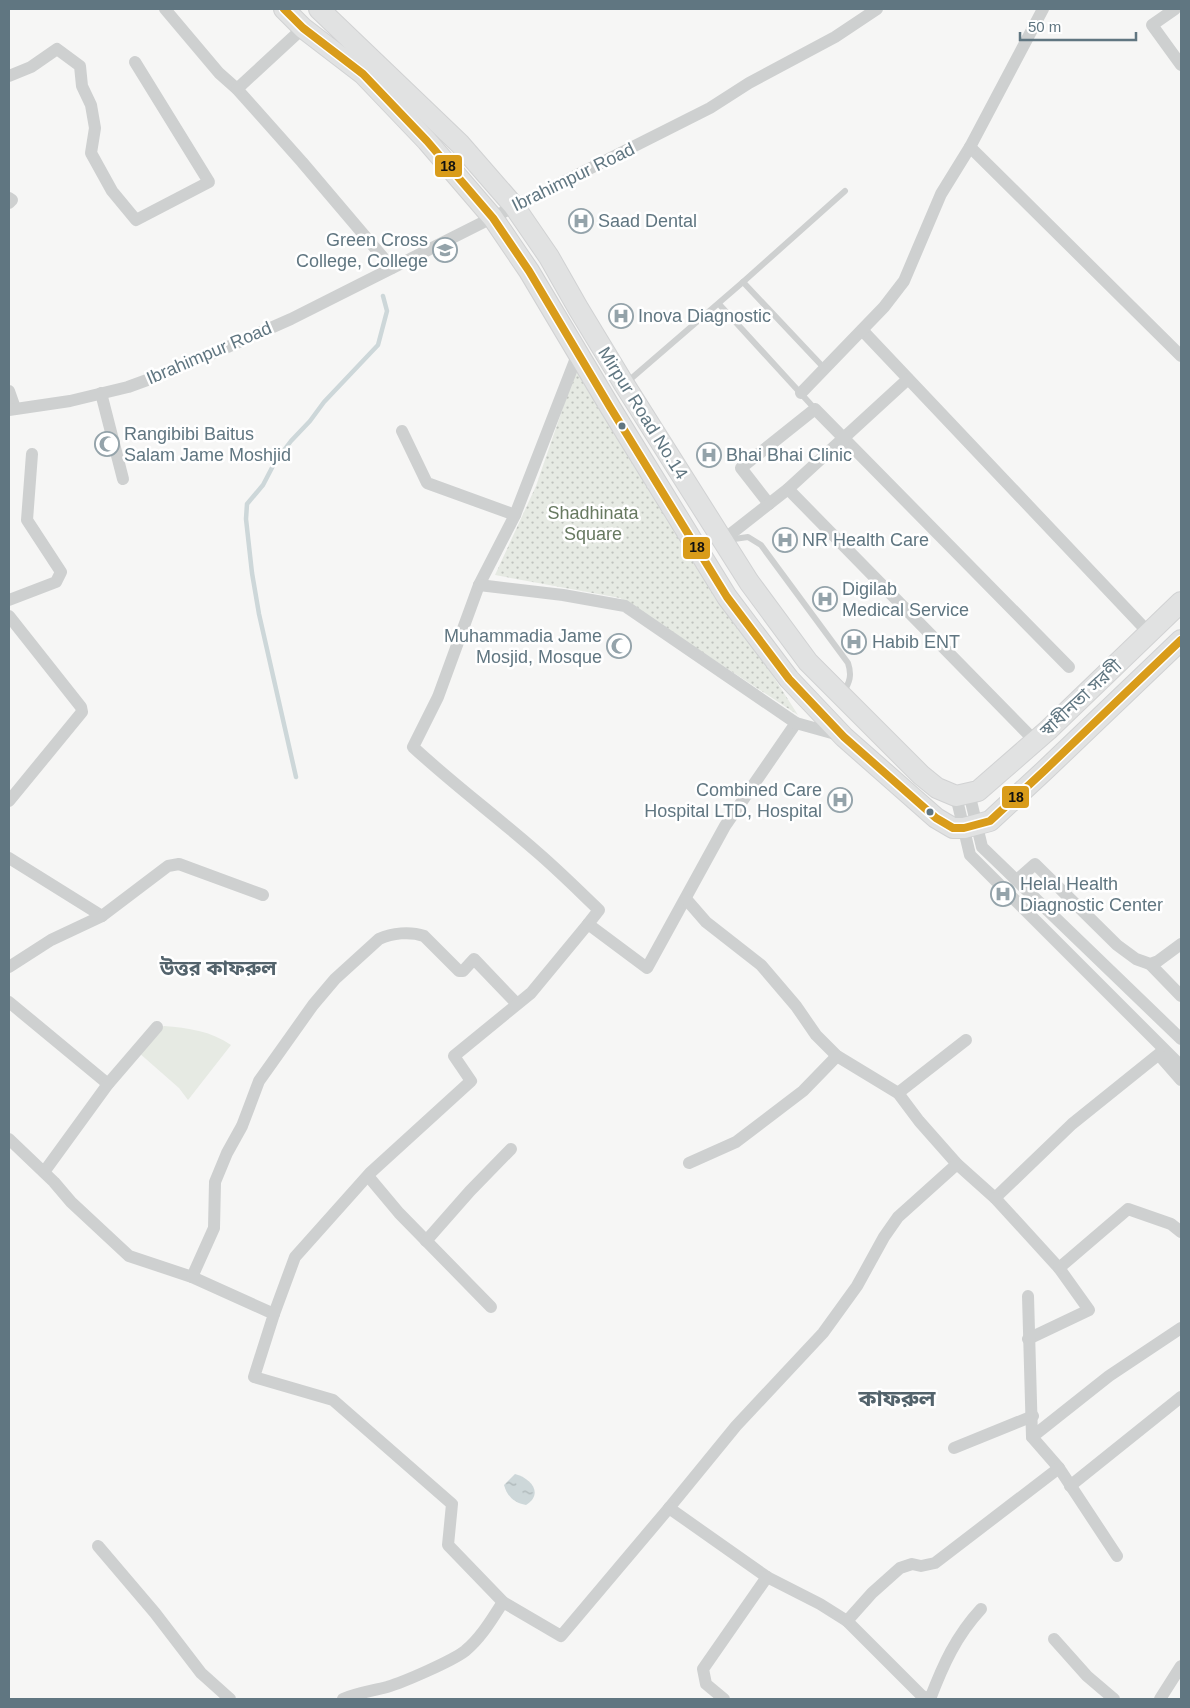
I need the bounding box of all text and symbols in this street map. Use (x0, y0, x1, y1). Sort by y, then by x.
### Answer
scale bar (1020, 10, 1136, 42)
text: 50 m (1028, 18, 1061, 35)
street label: Ibrahimpur Road (508, 139, 638, 215)
line badge: 18 (434, 154, 463, 178)
text: 18 (440, 158, 456, 174)
hospital icon: Saad Dental (568, 208, 594, 234)
place label: Saad Dental (598, 211, 697, 231)
place label: Green Cross College, College (296, 230, 428, 271)
school or university icon: Green Cross College, College (432, 237, 458, 263)
hospital icon: Inova Diagnostic (608, 303, 634, 329)
place label: Inova Diagnostic (638, 306, 771, 326)
street label: Ibrahimpur Road (143, 318, 275, 388)
street label: Mirpur Road No.14 (594, 343, 692, 483)
unlabelled marker (617, 421, 627, 431)
place label: Rangibibi Baitus Salam Jame Moshjid (124, 424, 291, 465)
mosque icon: Rangibibi Baitus Salam Jame Moshjid (94, 431, 120, 457)
hospital icon: Bhai Bhai Clinic (696, 442, 722, 468)
place label: Bhai Bhai Clinic (726, 445, 852, 465)
park label: Shadhinata Square (547, 503, 640, 544)
hospital icon: NR Health Care (772, 527, 798, 553)
place label: NR Health Care (802, 530, 929, 550)
line badge: 18 (682, 536, 711, 560)
text: 18 (689, 539, 705, 555)
place label: Digilab Medical Service (842, 579, 969, 620)
hospital icon: Digilab Medical Service (812, 586, 838, 612)
place label: Muhammadia Jame Mosjid, Mosque (444, 626, 602, 667)
hospital icon: Habib ENT (841, 629, 867, 655)
place label: Habib ENT (872, 632, 960, 652)
mosque icon: Muhammadia Jame Mosjid, Mosque (606, 633, 632, 659)
street label: স্বাধীনতা সরণী (1036, 655, 1126, 741)
place label: Combined Care Hospital LTD, Hospital (644, 780, 822, 821)
line badge: 18 (1001, 785, 1030, 809)
hospital icon: Combined Care Hospital LTD, Hospital (827, 787, 853, 813)
text: 18 (1008, 789, 1024, 805)
unlabelled marker (925, 807, 935, 817)
place label: Helal Health Diagnostic Center (1020, 874, 1163, 915)
hospital icon: Helal Health Diagnostic Center (990, 881, 1016, 907)
district label: উত্তর কাফরুল (159, 956, 277, 979)
district label: কাফরুল (858, 1386, 936, 1411)

